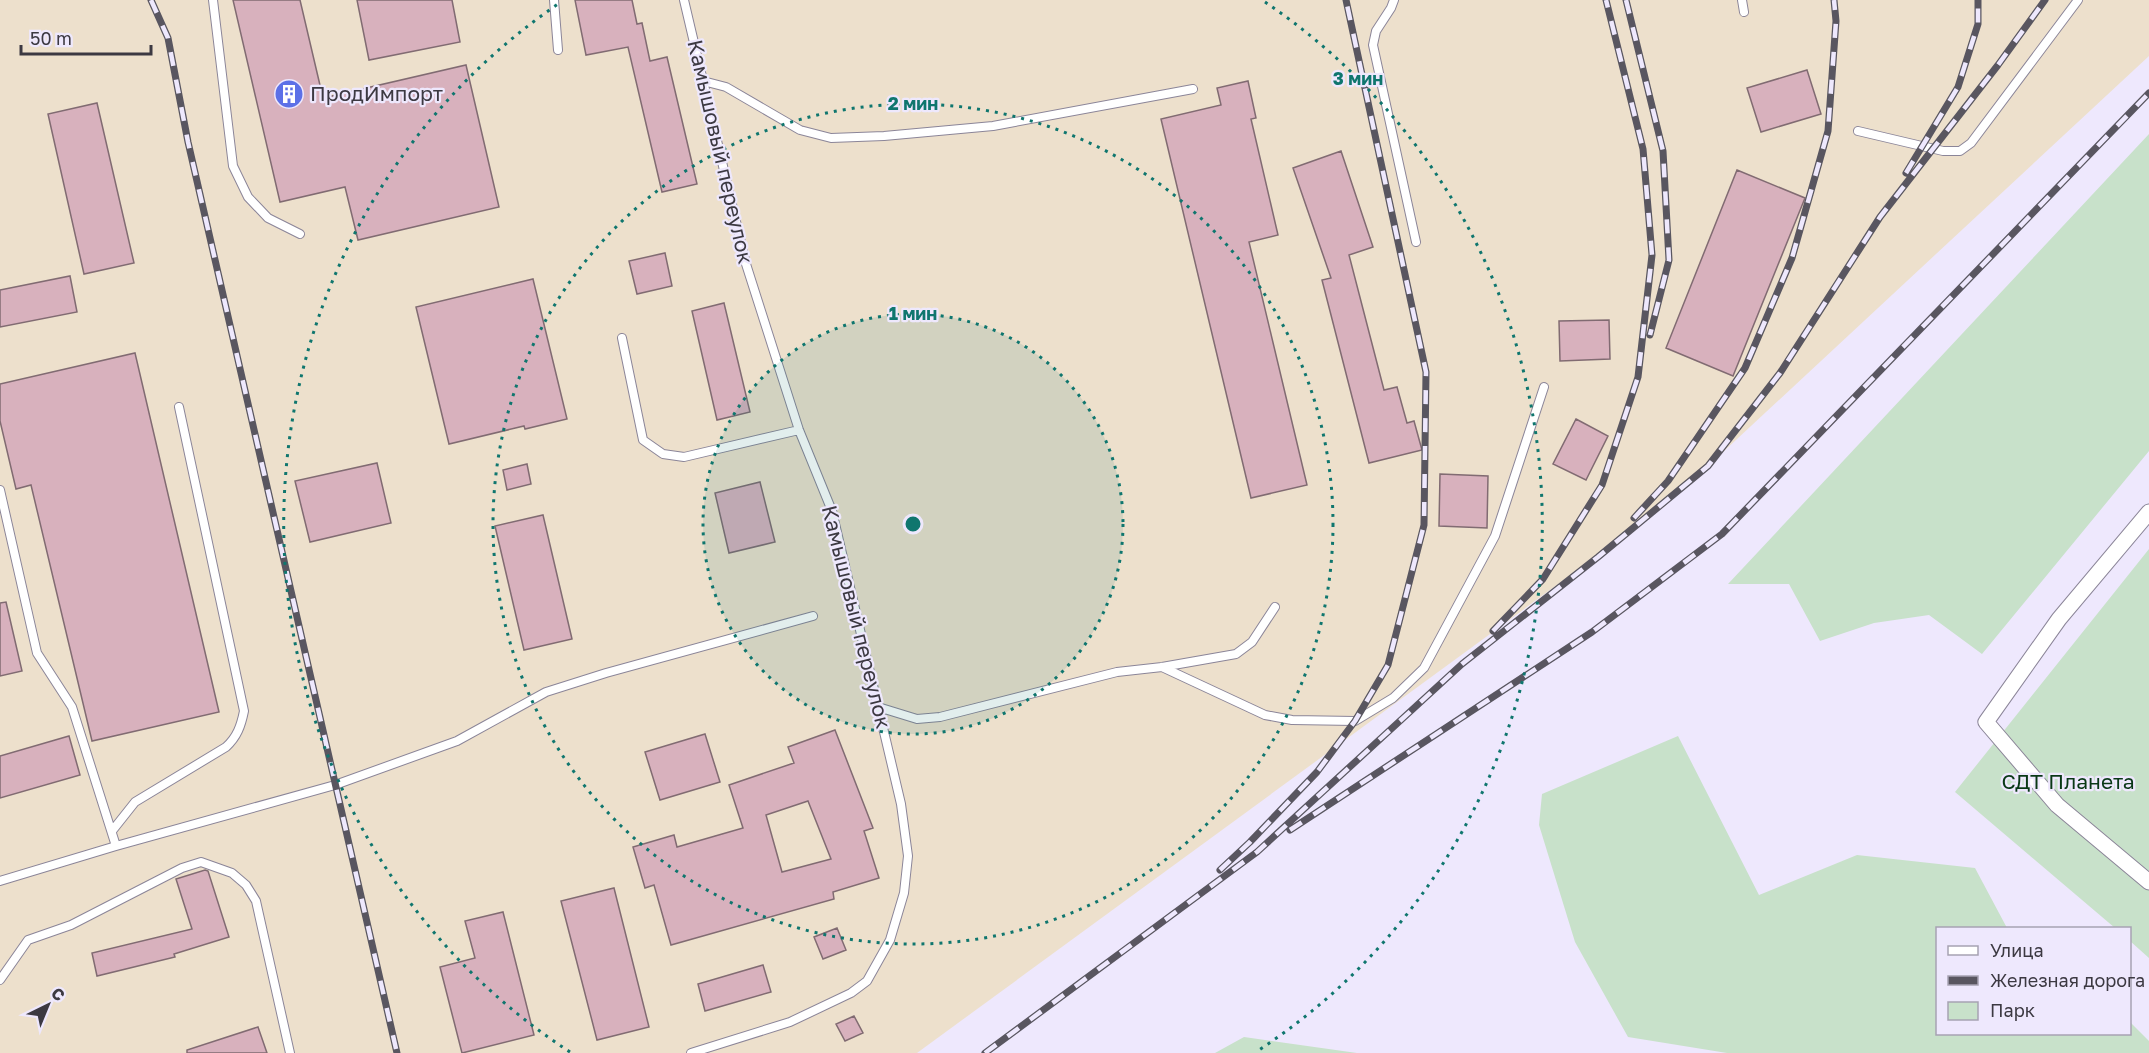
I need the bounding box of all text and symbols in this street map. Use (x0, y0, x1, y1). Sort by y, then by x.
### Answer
scale bar (21, 18, 152, 56)
text: 50 m (30, 27, 72, 49)
street label: Камышовый переулок (683, 37, 759, 266)
text: 3 мин (1333, 67, 1383, 89)
building icon: ПродИмпорт (273, 78, 305, 110)
place label: ПродИмпорт (310, 80, 443, 106)
text: 2 мин (888, 92, 938, 114)
text: 1 мин (889, 302, 937, 324)
street label: Камышовый переулок (817, 502, 897, 731)
centre of rings (903, 514, 923, 534)
park label: СДТ Планета (2001, 768, 2135, 794)
legend (1936, 927, 2131, 1035)
text: Улица (1990, 939, 2044, 961)
text: Железная дорога (1990, 969, 2145, 991)
north arrow (18, 975, 78, 1035)
text: С (47, 983, 69, 1005)
text: Парк (1990, 999, 2035, 1021)

